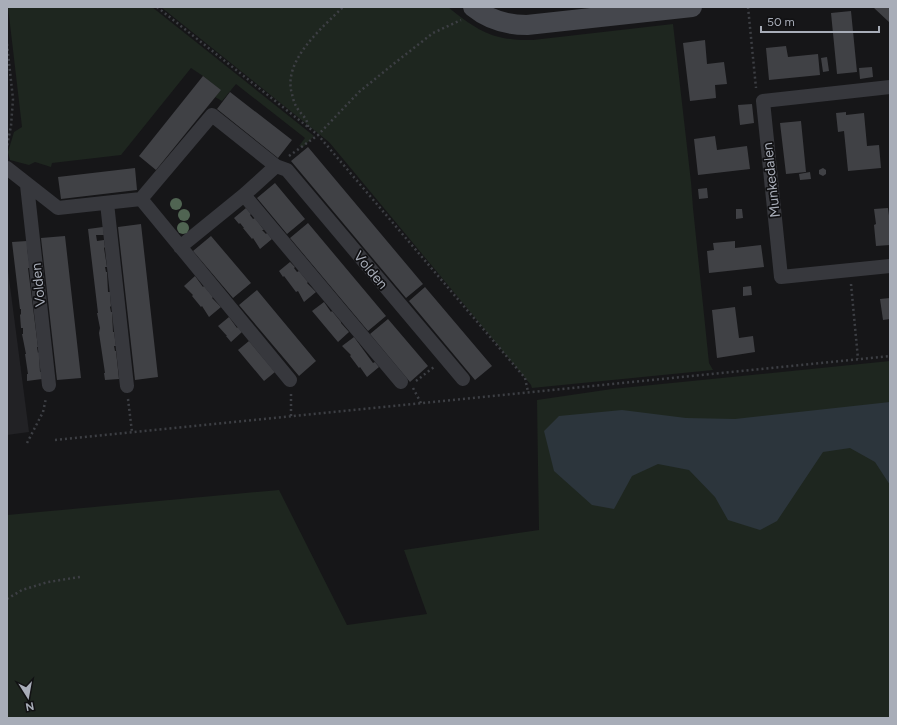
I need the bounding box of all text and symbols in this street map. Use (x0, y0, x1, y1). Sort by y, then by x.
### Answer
scale bar (761, 8, 879, 34)
text: 50 m (767, 15, 795, 29)
street label: Munkedalen (759, 141, 784, 218)
street label: Volden (350, 248, 391, 293)
street label: Volden (28, 262, 49, 308)
north arrow (8, 677, 48, 717)
text: N (24, 699, 35, 714)

